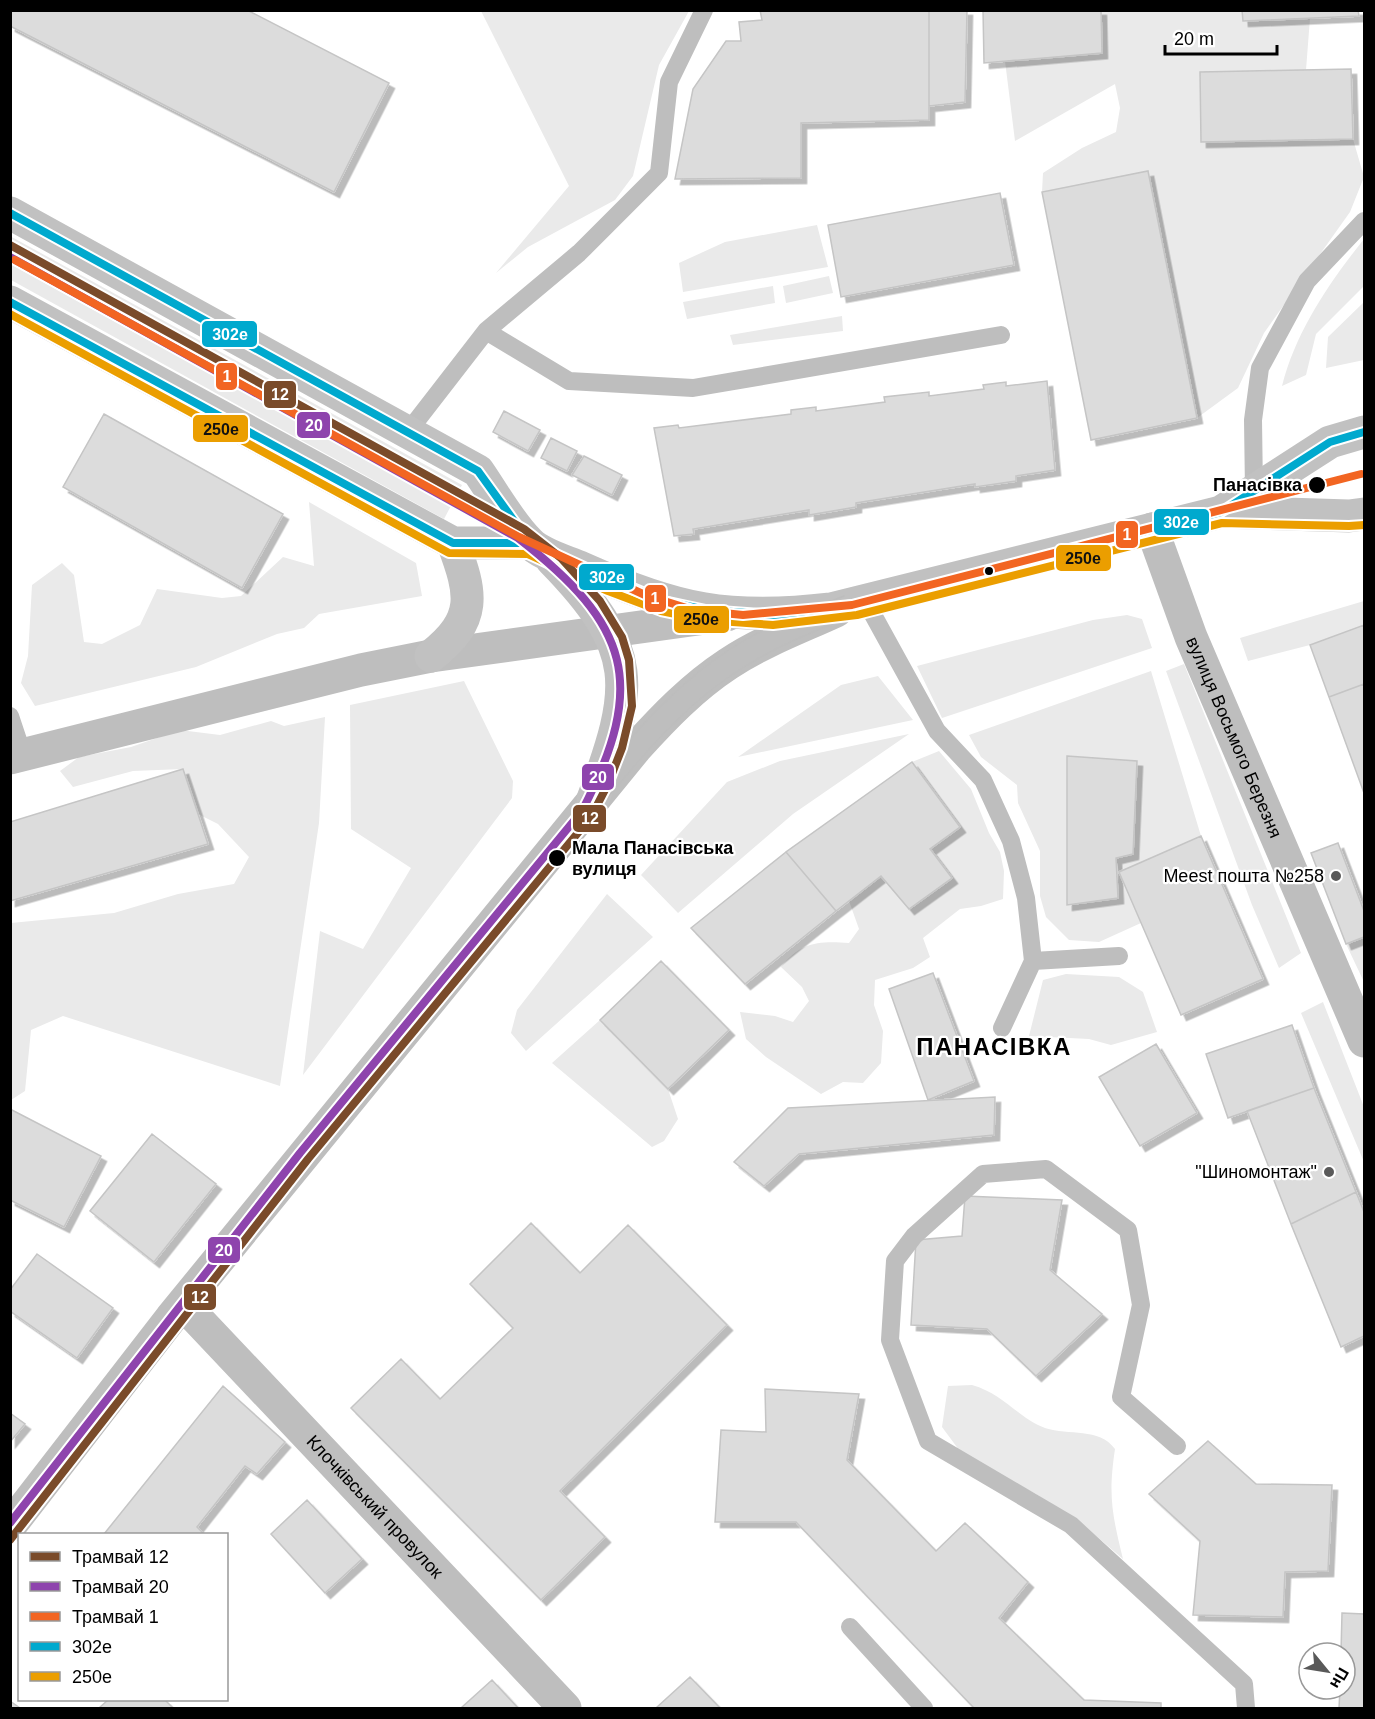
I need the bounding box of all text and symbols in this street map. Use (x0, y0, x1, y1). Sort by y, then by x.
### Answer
scale bar (1165, 18, 1278, 56)
text: 20 m (1174, 29, 1214, 49)
line badge: 302е (201, 320, 258, 348)
text: 302е (212, 326, 248, 343)
line badge: 1 (215, 362, 238, 391)
text: 1 (223, 368, 232, 385)
line badge: 12 (263, 380, 297, 409)
text: 12 (271, 386, 289, 403)
line badge: 20 (296, 411, 331, 439)
line badge: 250е (192, 414, 249, 443)
text: 20 (305, 417, 323, 434)
text: 250е (203, 421, 239, 438)
place label: Панасівка (1213, 475, 1303, 495)
marker: Панасівка (1307, 475, 1327, 495)
line badge: 302е (1153, 508, 1210, 536)
text: 302е (1163, 514, 1199, 531)
line badge: 1 (1115, 520, 1139, 549)
text: 1 (1123, 526, 1132, 543)
line badge: 250е (1055, 544, 1112, 572)
text: 250е (1065, 550, 1101, 567)
line badge: 302е (578, 563, 635, 591)
unlabelled marker (983, 565, 995, 577)
text: 302е (589, 569, 625, 586)
line badge: 1 (644, 584, 667, 613)
text: 1 (651, 590, 660, 607)
line badge: 250е (673, 605, 730, 634)
text: 250е (683, 611, 719, 628)
street label: вулиця Восьмого Березня (1182, 634, 1286, 841)
line badge: 20 (581, 763, 615, 791)
text: 20 (589, 769, 607, 786)
line badge: 12 (572, 804, 607, 833)
text: 12 (581, 810, 599, 827)
place label: Мала Панасівська вулиця (572, 838, 734, 879)
marker: Мала Панасівська вулиця (547, 848, 567, 868)
place label: Meest пошта №258 (1163, 866, 1324, 886)
marker: Meest пошта №258 (1329, 869, 1343, 883)
district label: ПАНАСІВКА (916, 1033, 1072, 1060)
place label: "Шиномонтаж" (1195, 1162, 1317, 1182)
marker: "Шиномонтаж" (1322, 1165, 1336, 1179)
line badge: 20 (207, 1236, 241, 1264)
text: 20 (215, 1242, 233, 1259)
line badge: 12 (183, 1283, 217, 1311)
text: 12 (191, 1289, 209, 1306)
street label: Клочківський провулок (302, 1431, 447, 1582)
legend (18, 1533, 228, 1701)
text: Трамвай 12 (72, 1547, 169, 1567)
text: Трамвай 20 (72, 1577, 169, 1597)
text: Трамвай 1 (72, 1607, 159, 1627)
text: 302е (72, 1637, 112, 1657)
north arrow (1297, 1641, 1357, 1701)
text: Пн (1327, 1665, 1352, 1692)
text: 250е (72, 1667, 112, 1687)

